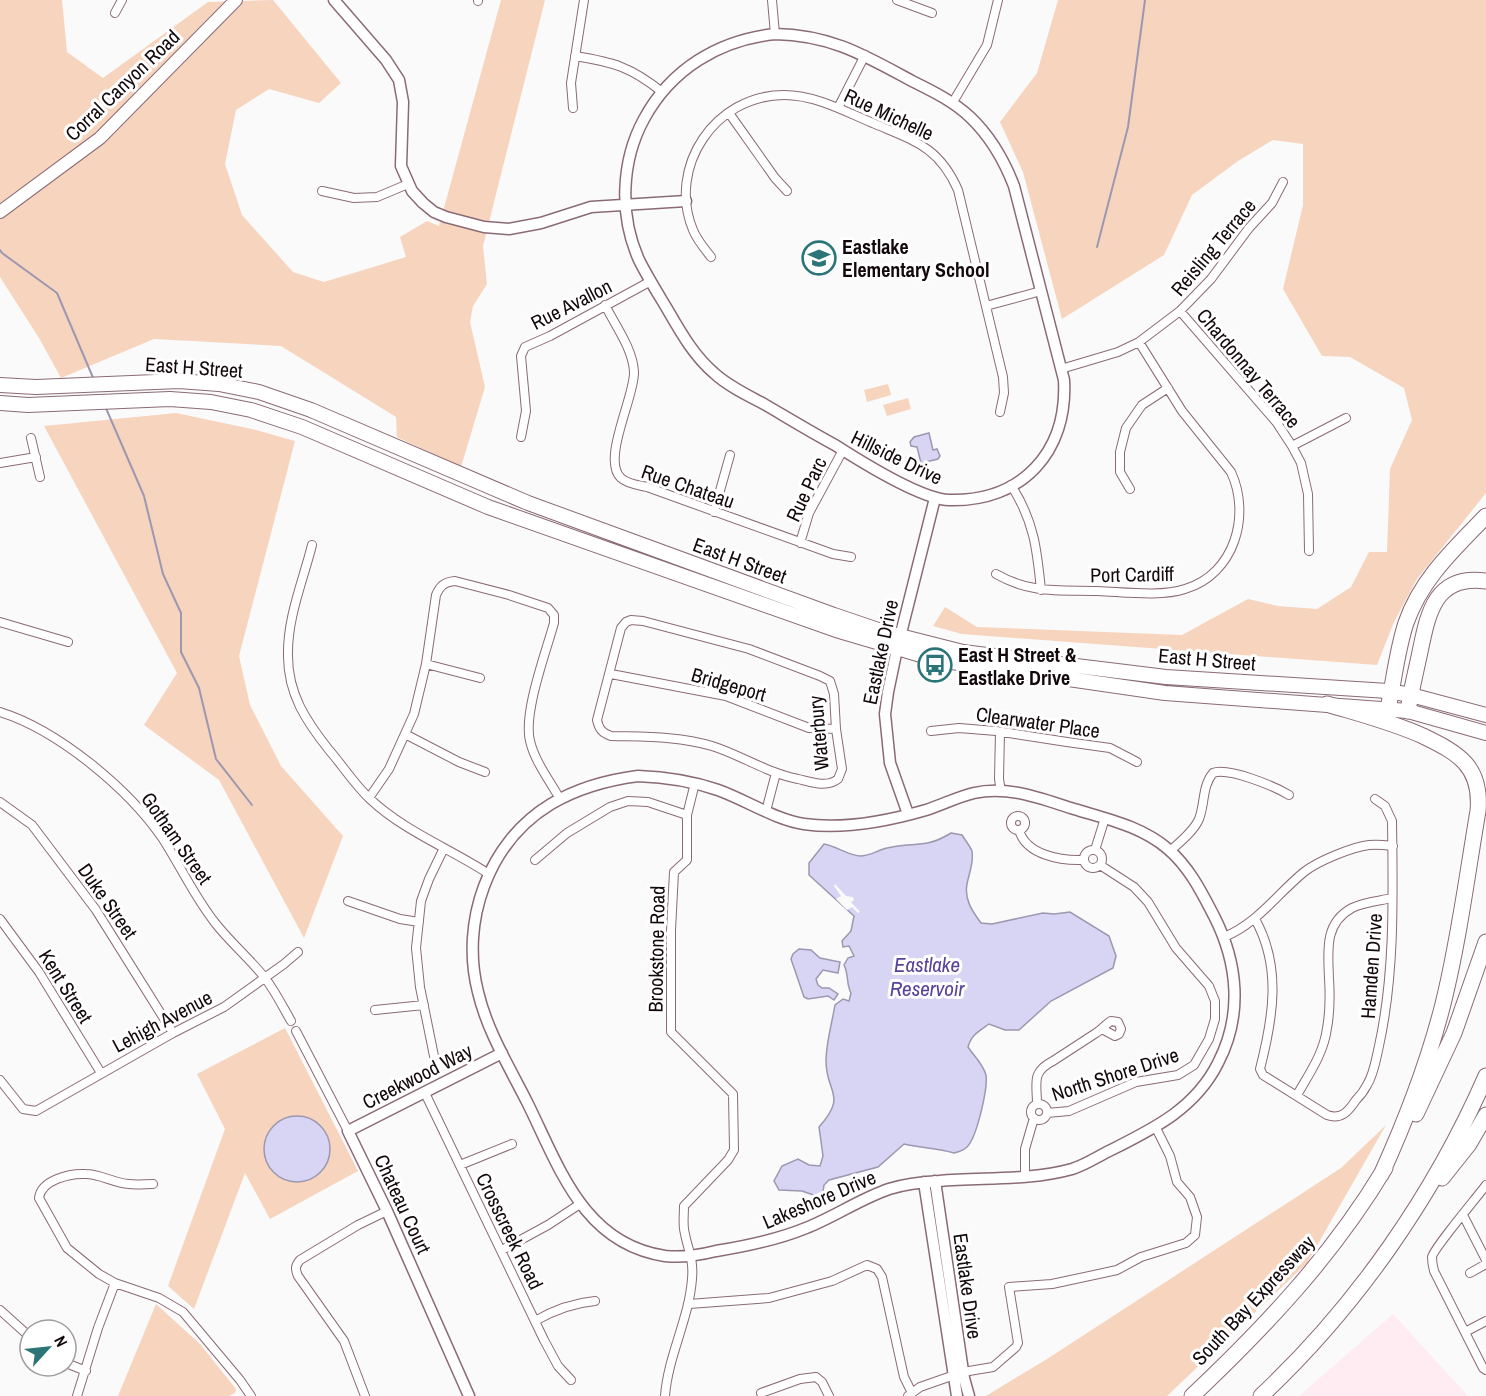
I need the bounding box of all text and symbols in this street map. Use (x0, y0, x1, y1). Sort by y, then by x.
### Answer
street label: Corral Canyon Road (59, 23, 185, 147)
street label: Rue Michelle (840, 82, 938, 146)
street label: Reisling Terrace (1164, 193, 1262, 301)
place label: Eastlake Elementary School (842, 233, 990, 283)
school or university icon: Eastlake Elementary School (801, 240, 837, 276)
street label: Rue Avallon (526, 272, 616, 336)
street label: Chardonnay Terrace (1191, 303, 1307, 433)
street label: East H Street (144, 350, 244, 384)
street label: Hillside Drive (847, 423, 947, 491)
street label: Rue Parc (779, 452, 833, 526)
street label: Rue Chateau (638, 458, 738, 514)
street label: East H Street (690, 531, 791, 590)
street label: Port Cardiff (1090, 560, 1174, 588)
street label: Eastlake Drive (856, 597, 904, 707)
place label: East H Street & Eastlake Drive (958, 641, 1077, 691)
street label: East H Street (1157, 641, 1257, 677)
bus stop icon: East H Street & Eastlake Drive (917, 647, 953, 683)
street label: Bridgeport (688, 660, 770, 708)
street label: Waterbury (801, 694, 835, 772)
street label: Clearwater Place (974, 700, 1102, 744)
street label: Gotham Street (135, 787, 219, 890)
street label: Duke Street (72, 858, 144, 945)
street label: Brookstone Road (641, 885, 671, 1013)
street label: Hamden Drive (1354, 912, 1388, 1020)
street label: Kent Street (33, 944, 99, 1028)
water label: Eastlake Reservoir (890, 950, 966, 1003)
street label: Lehigh Avenue (107, 983, 217, 1059)
street label: Creekwood Way (358, 1036, 477, 1115)
street label: North Shore Drive (1048, 1041, 1182, 1107)
street label: Chateau Court (368, 1150, 438, 1258)
street label: Lakeshore Drive (758, 1163, 880, 1235)
street label: Crosscreek Road (470, 1168, 550, 1294)
street label: South Bay Expressway (1186, 1229, 1321, 1371)
street label: Eastlake Drive (947, 1231, 989, 1341)
north arrow (18, 1318, 78, 1378)
text: N (49, 1332, 73, 1350)

